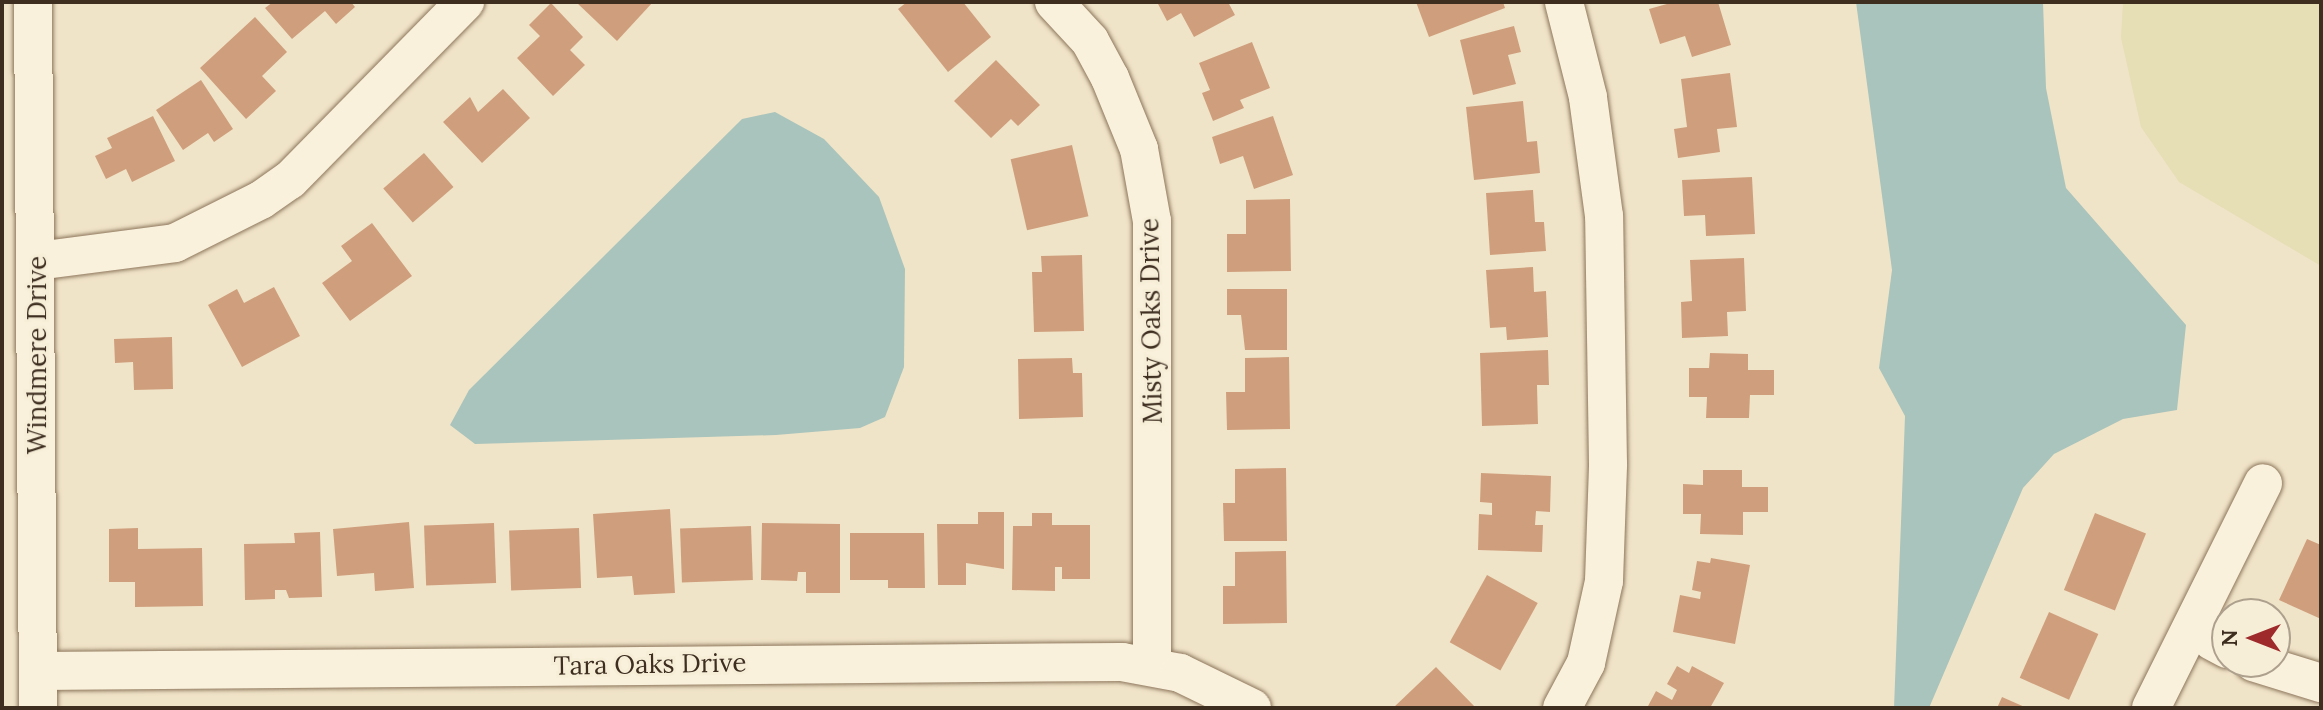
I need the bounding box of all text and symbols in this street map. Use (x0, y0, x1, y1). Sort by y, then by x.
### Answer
street label: Misty Oaks Drive (1134, 218, 1168, 424)
street label: Windmere Drive (21, 256, 53, 454)
north arrow (2211, 598, 2291, 678)
text: N (2215, 630, 2243, 647)
street label: Tara Oaks Drive (553, 647, 747, 681)

